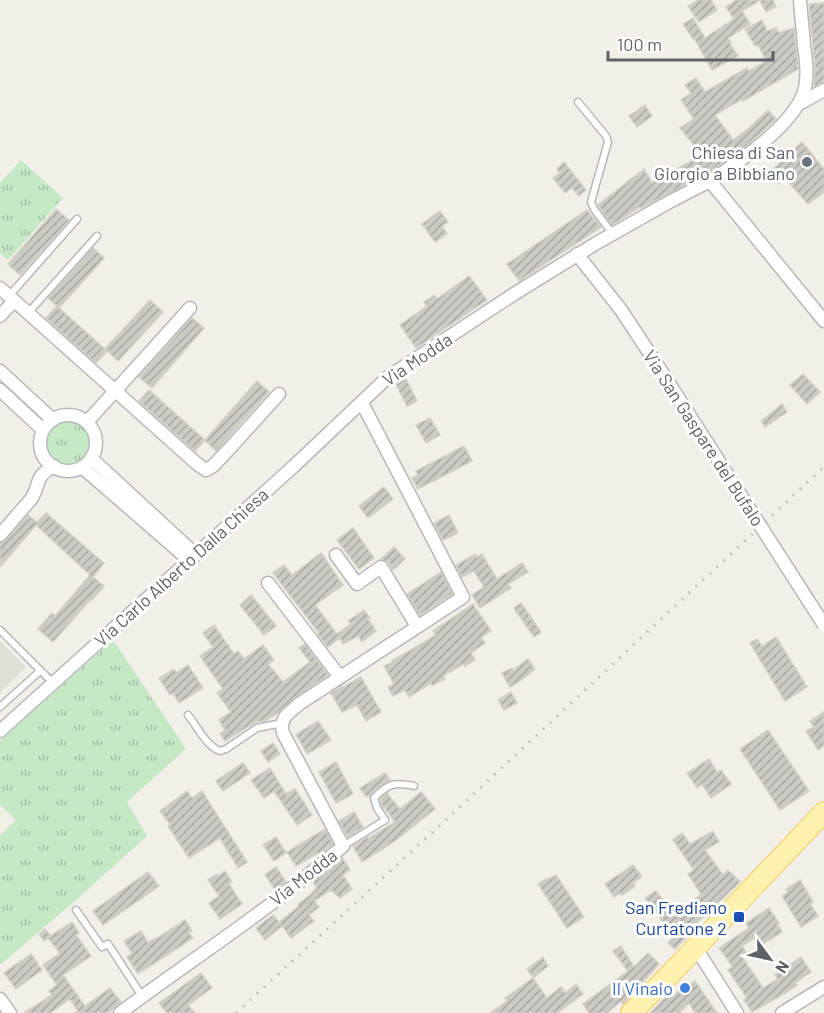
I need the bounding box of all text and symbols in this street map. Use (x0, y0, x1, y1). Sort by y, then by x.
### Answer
scale bar (608, 24, 773, 62)
text: 100 m (617, 33, 662, 55)
place label: Chiesa di San Giorgio a Bibbiano (654, 141, 795, 184)
marker: Chiesa di San Giorgio a Bibbiano (800, 155, 814, 169)
street label: Via Modda (378, 328, 456, 390)
street label: Via San Gaspare del Bufalo (639, 346, 769, 530)
street label: Via Carlo Alberto Dalla Chiesa (89, 483, 273, 651)
street label: Via Modda (265, 844, 341, 910)
place label: San Frediano Curtatone 2 (625, 896, 727, 939)
marker: San Frediano Curtatone 2 (732, 910, 746, 924)
north arrow (740, 929, 800, 989)
text: N (772, 958, 794, 977)
place label: Il Vinaio (612, 977, 673, 999)
marker: Il Vinaio (678, 981, 692, 995)

